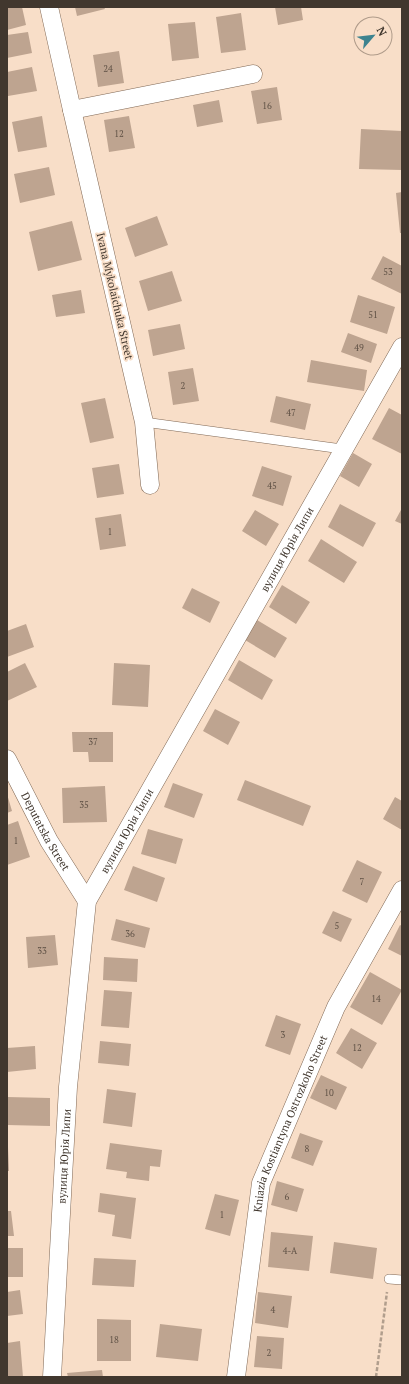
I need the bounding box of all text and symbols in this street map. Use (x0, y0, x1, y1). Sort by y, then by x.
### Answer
north arrow (353, 16, 393, 56)
text: N (374, 24, 390, 39)
house number: 24 (103, 63, 113, 75)
house number: 16 (262, 100, 272, 112)
house number: 12 (114, 128, 124, 140)
street label: Ivana Mykolaichuka Street (94, 231, 136, 361)
house number: 53 (383, 266, 393, 278)
house number: 51 (368, 309, 378, 321)
house number: 49 (354, 342, 364, 354)
house number: 2 (181, 380, 186, 392)
house number: 47 (286, 407, 296, 419)
house number: 45 (267, 480, 277, 492)
street label: вулиця Юрія Липи (257, 504, 317, 594)
house number: 1 (108, 526, 112, 538)
house number: 37 (88, 736, 98, 748)
street label: вулиця Юрія Липи (97, 786, 157, 876)
street label: Deputatska Street (18, 790, 73, 873)
house number: 35 (79, 799, 89, 811)
house number: 1 (14, 835, 18, 847)
house number: 7 (360, 876, 365, 888)
house number: 5 (335, 920, 340, 932)
house number: 36 (125, 928, 135, 940)
house number: 33 (37, 945, 47, 957)
house number: 14 (371, 993, 381, 1005)
house number: 3 (281, 1029, 286, 1041)
street label: Kniazia Kostiantyna Ostrozkoho Street (250, 1033, 330, 1213)
house number: 12 (352, 1042, 362, 1054)
house number: 10 (324, 1087, 334, 1099)
street label: вулиця Юрія Липи (55, 1108, 74, 1204)
house number: 8 (305, 1143, 310, 1155)
house number: 6 (285, 1191, 290, 1203)
house number: 1 (220, 1209, 224, 1221)
house number: 4-А (283, 1245, 298, 1257)
house number: 4 (271, 1304, 276, 1316)
house number: 18 (109, 1334, 119, 1346)
house number: 2 (267, 1347, 272, 1359)

